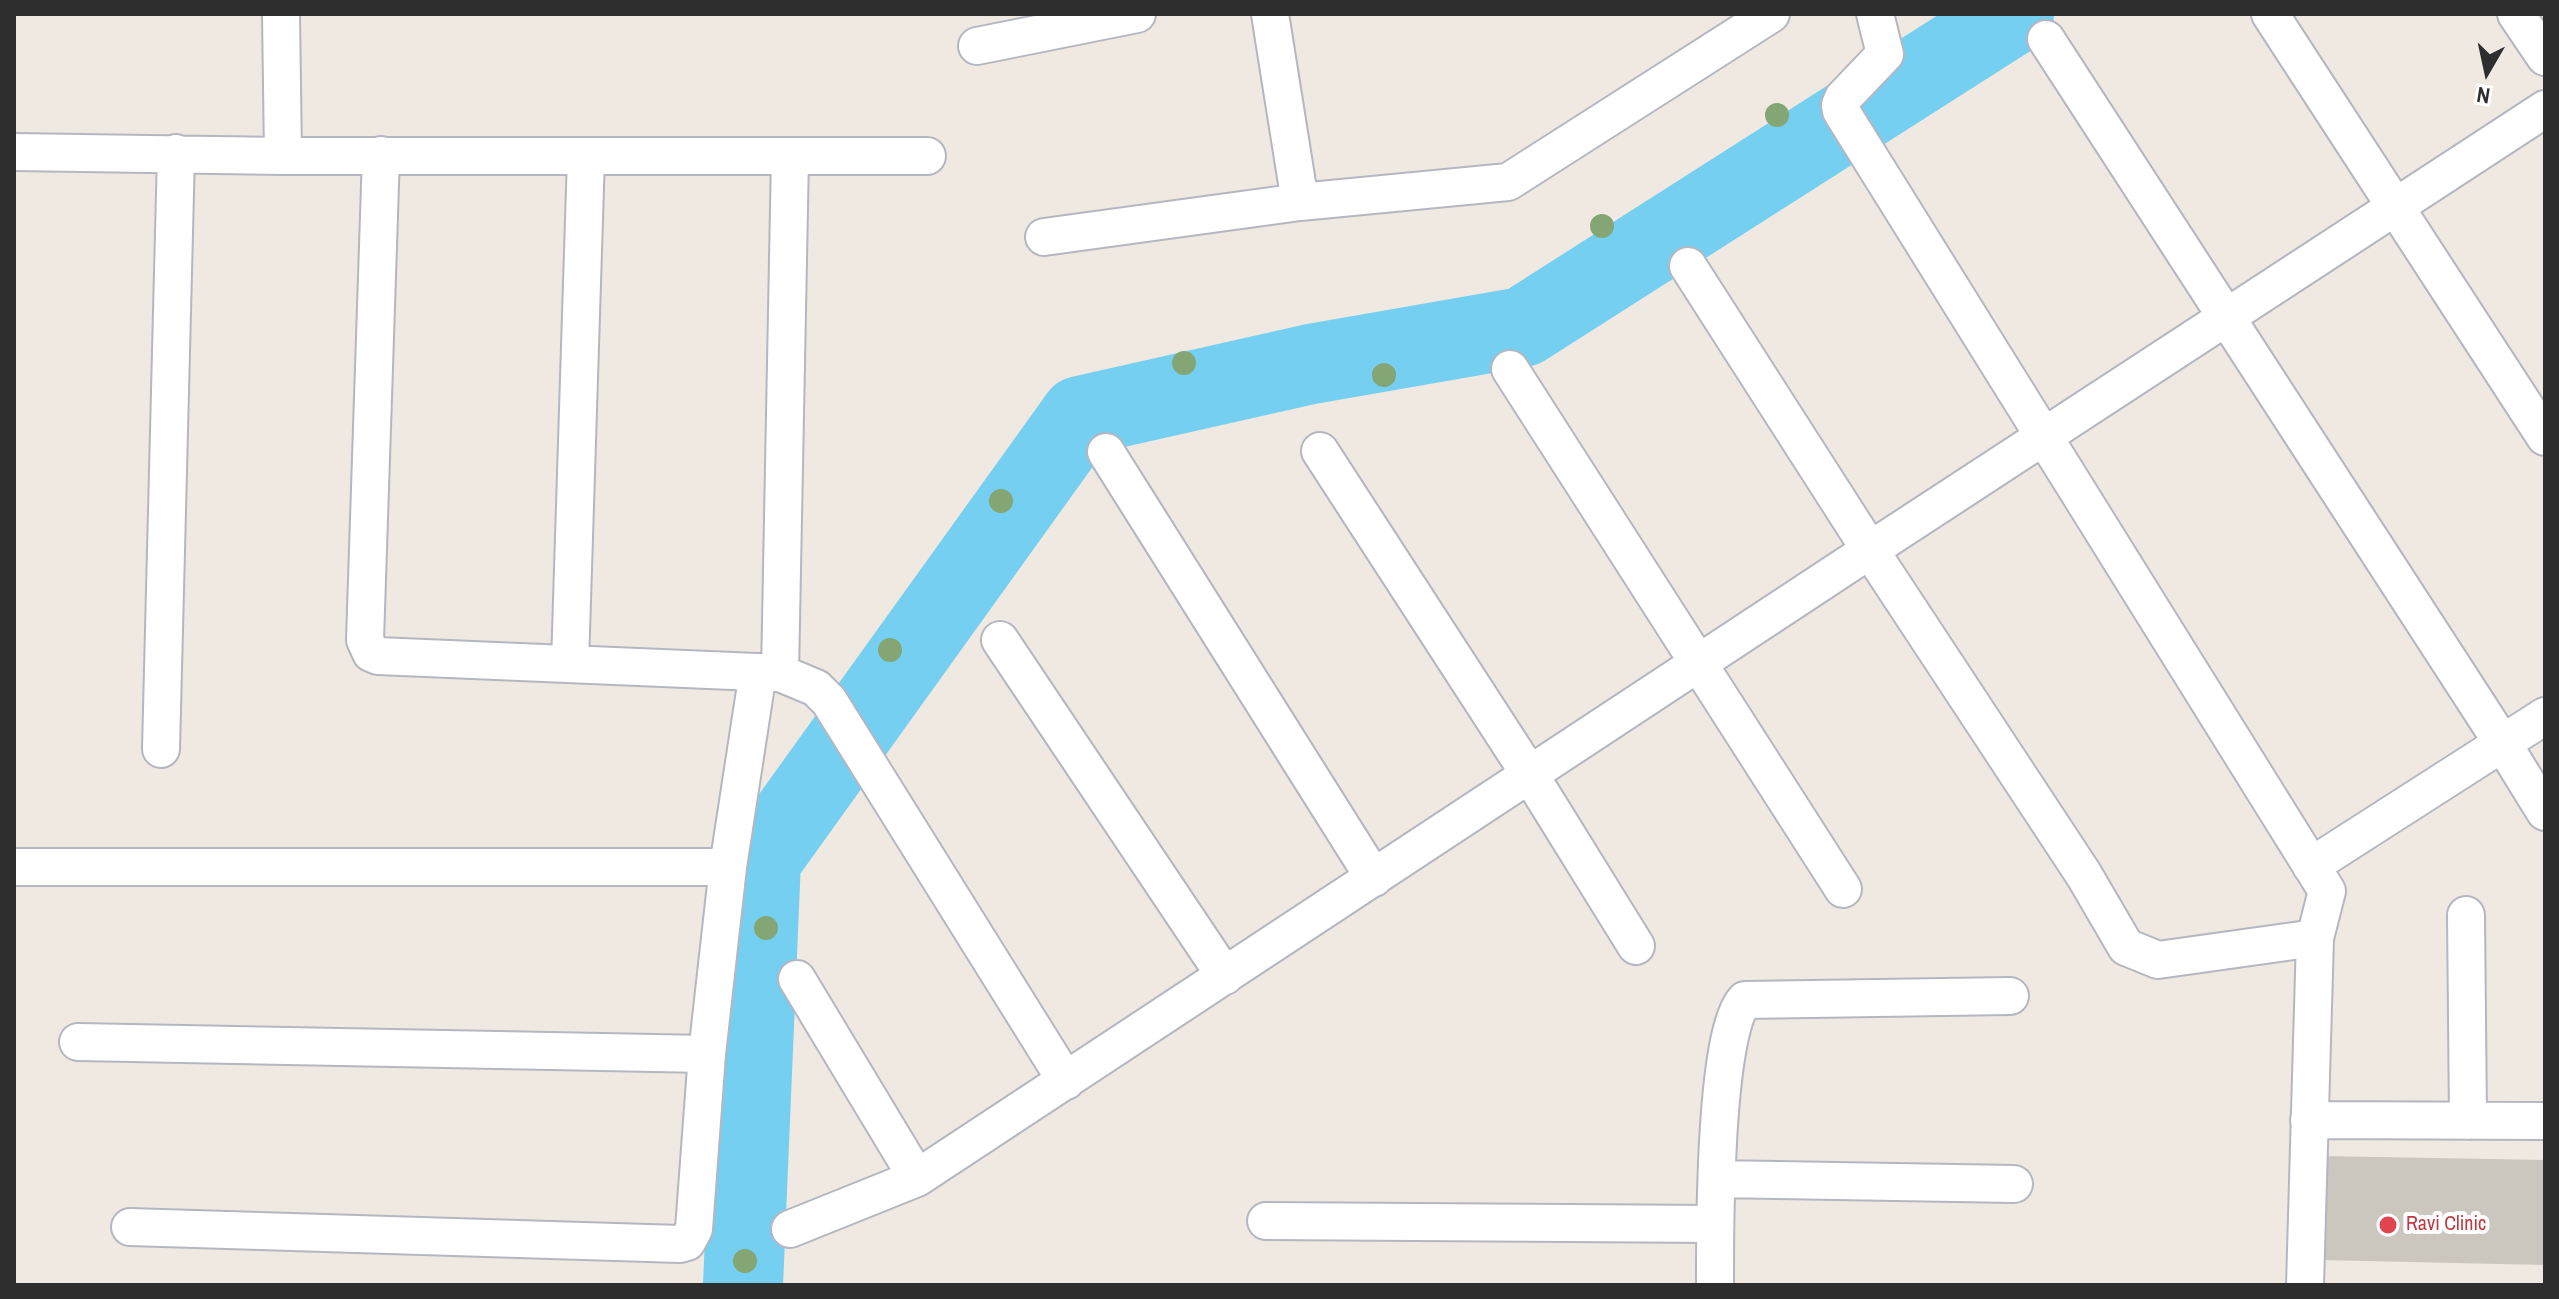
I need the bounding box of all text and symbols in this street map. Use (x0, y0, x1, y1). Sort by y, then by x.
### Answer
north arrow (2447, 32, 2527, 112)
text: N (2474, 80, 2492, 112)
place label: Ravi Clinic (2406, 1213, 2486, 1237)
marker: Ravi Clinic (2377, 1214, 2399, 1236)

